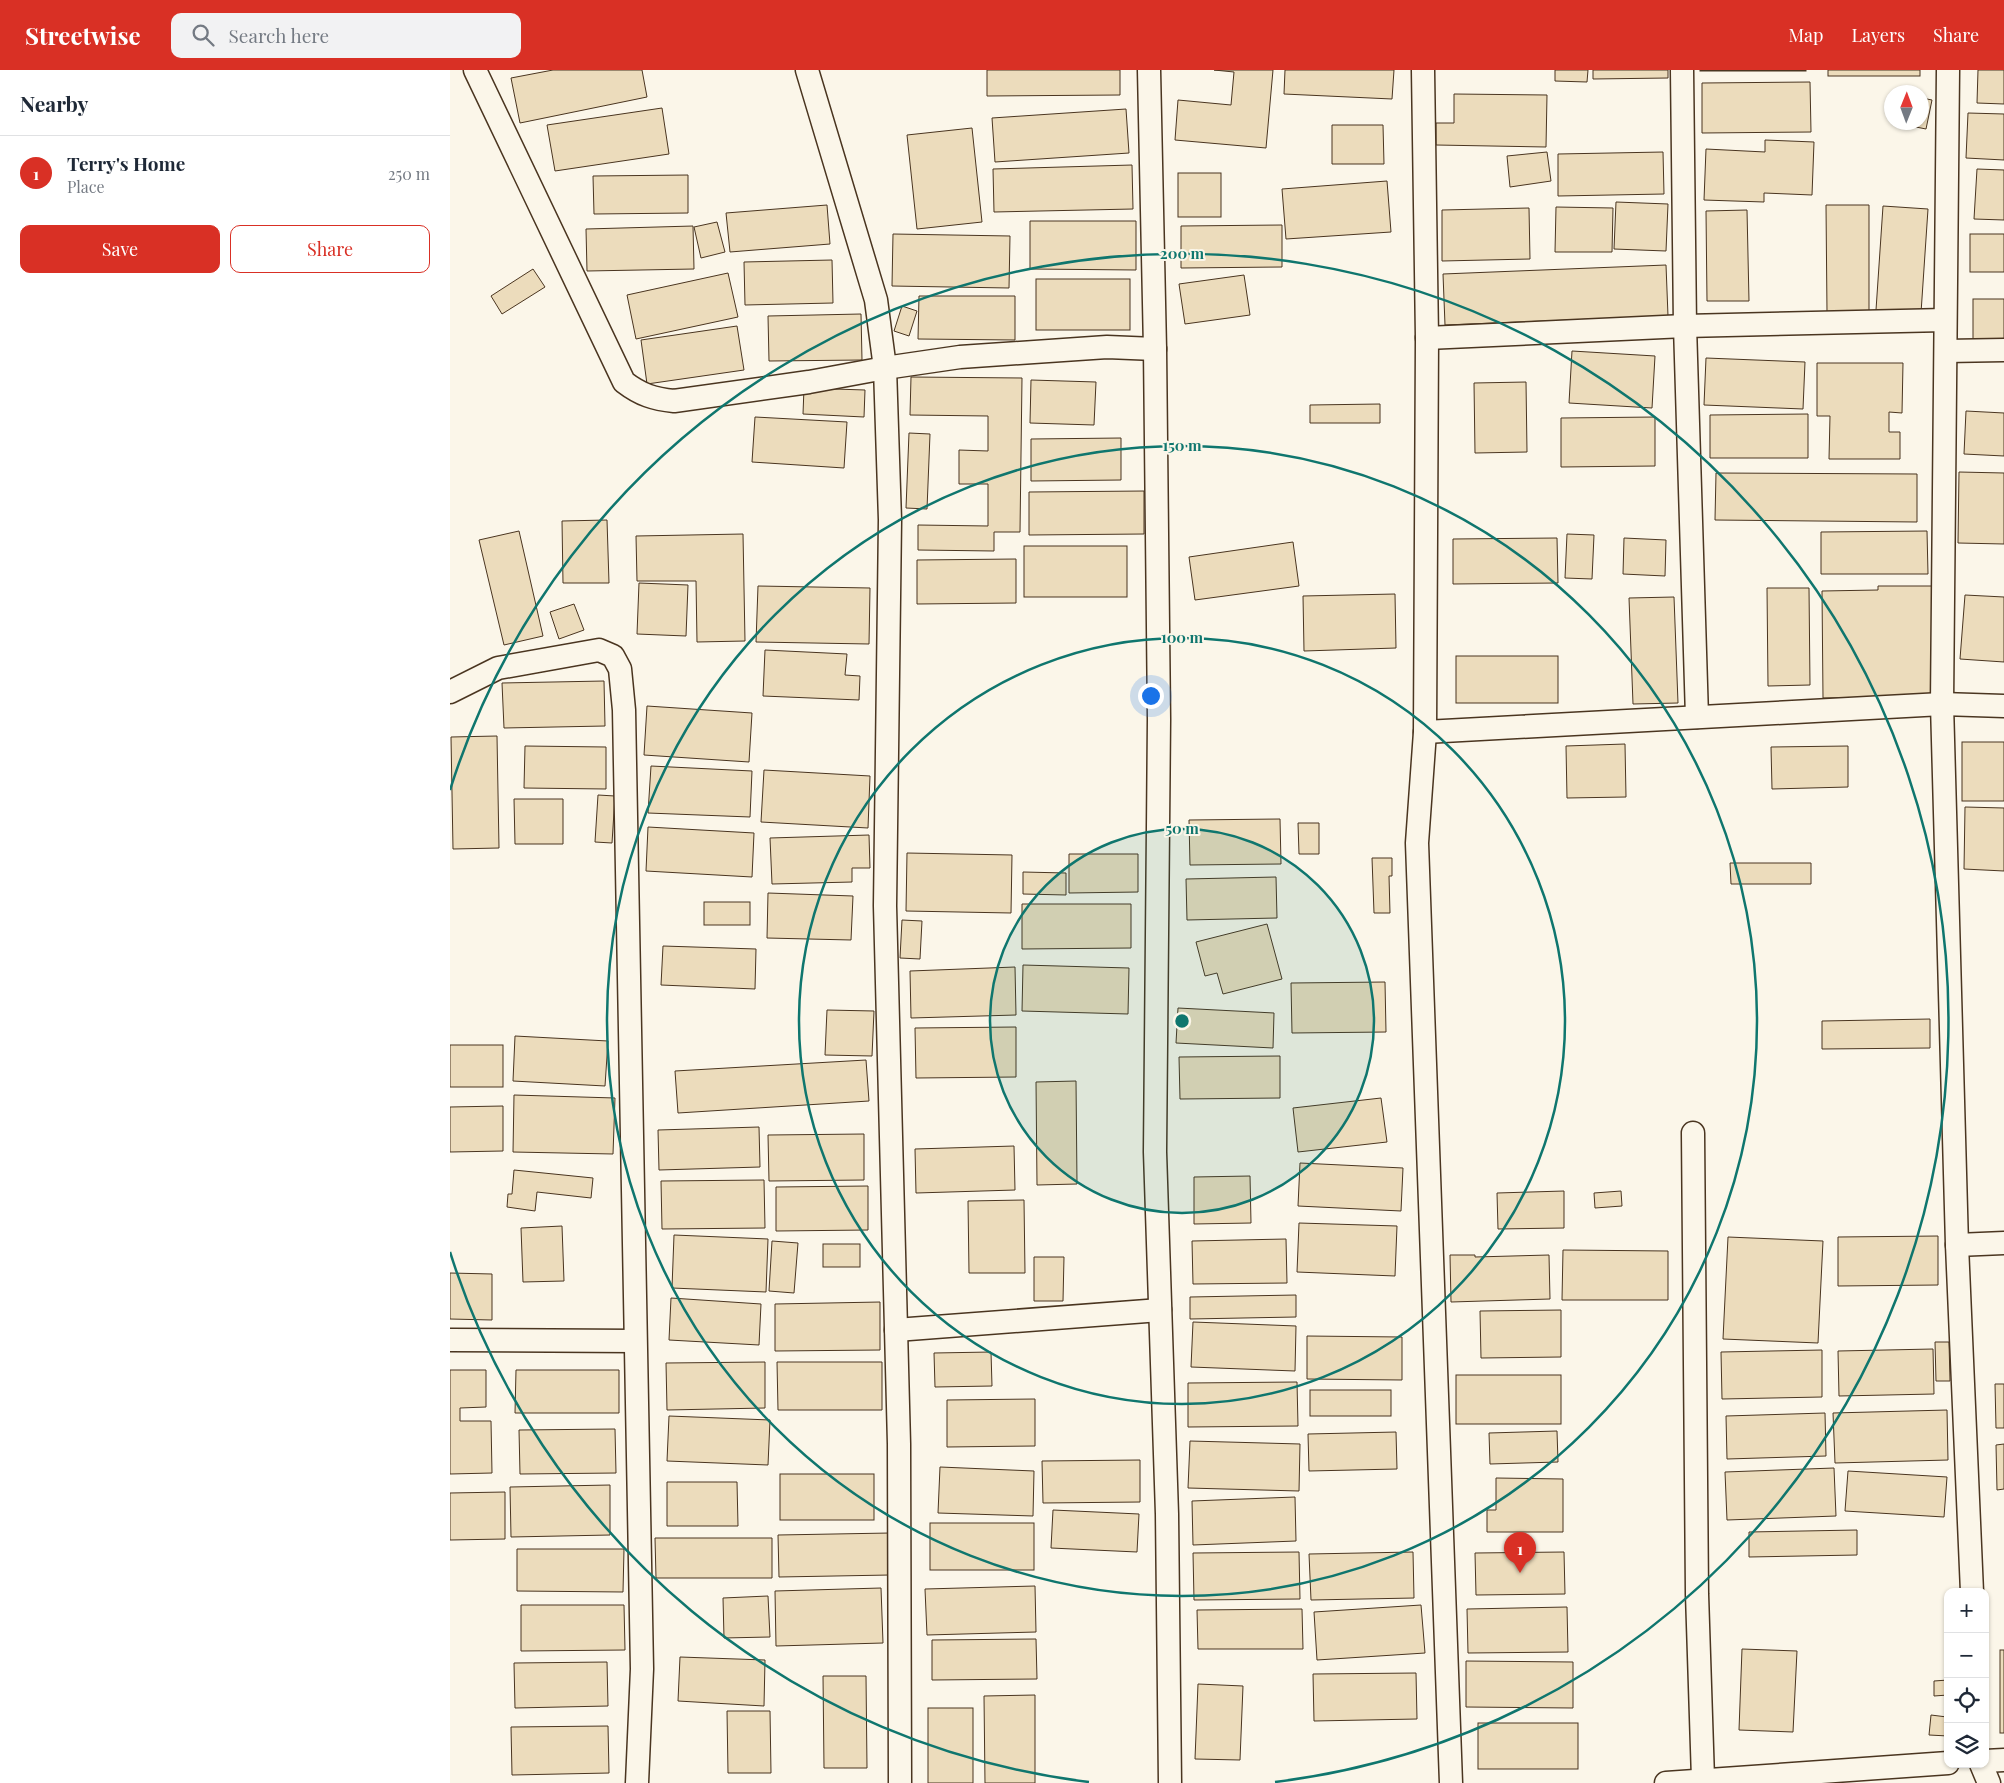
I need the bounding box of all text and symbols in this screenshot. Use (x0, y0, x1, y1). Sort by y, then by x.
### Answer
search box (171, 13, 521, 58)
text: Streetwise (25, 19, 141, 51)
icon: search (189, 21, 217, 49)
text: Search here (229, 22, 329, 48)
text: Map (1788, 23, 1823, 47)
text: Layers (1851, 23, 1905, 47)
text: Share (1933, 23, 1979, 47)
north arrow (1884, 85, 1929, 130)
text: Nearby (20, 89, 89, 117)
text: Terry's Home (67, 150, 185, 176)
text: 1 (33, 163, 39, 184)
text: 250 m (388, 163, 430, 184)
text: Place (67, 176, 105, 197)
button: Save (20, 225, 220, 273)
button: Share (230, 225, 430, 273)
text: 200 m (1160, 243, 1205, 263)
text: 150 m (1162, 435, 1202, 455)
text: 100 m (1161, 627, 1204, 647)
your location (1138, 683, 1164, 709)
text: 50 m (1165, 818, 1199, 838)
centre of rings (1173, 1012, 1191, 1030)
pin: 1 (1504, 1532, 1536, 1573)
map controls (1944, 1588, 1989, 1768)
button: + (1944, 1588, 1989, 1633)
button: − (1944, 1633, 1989, 1678)
button: locate (1944, 1678, 1989, 1723)
button: layers (1944, 1723, 1989, 1768)

